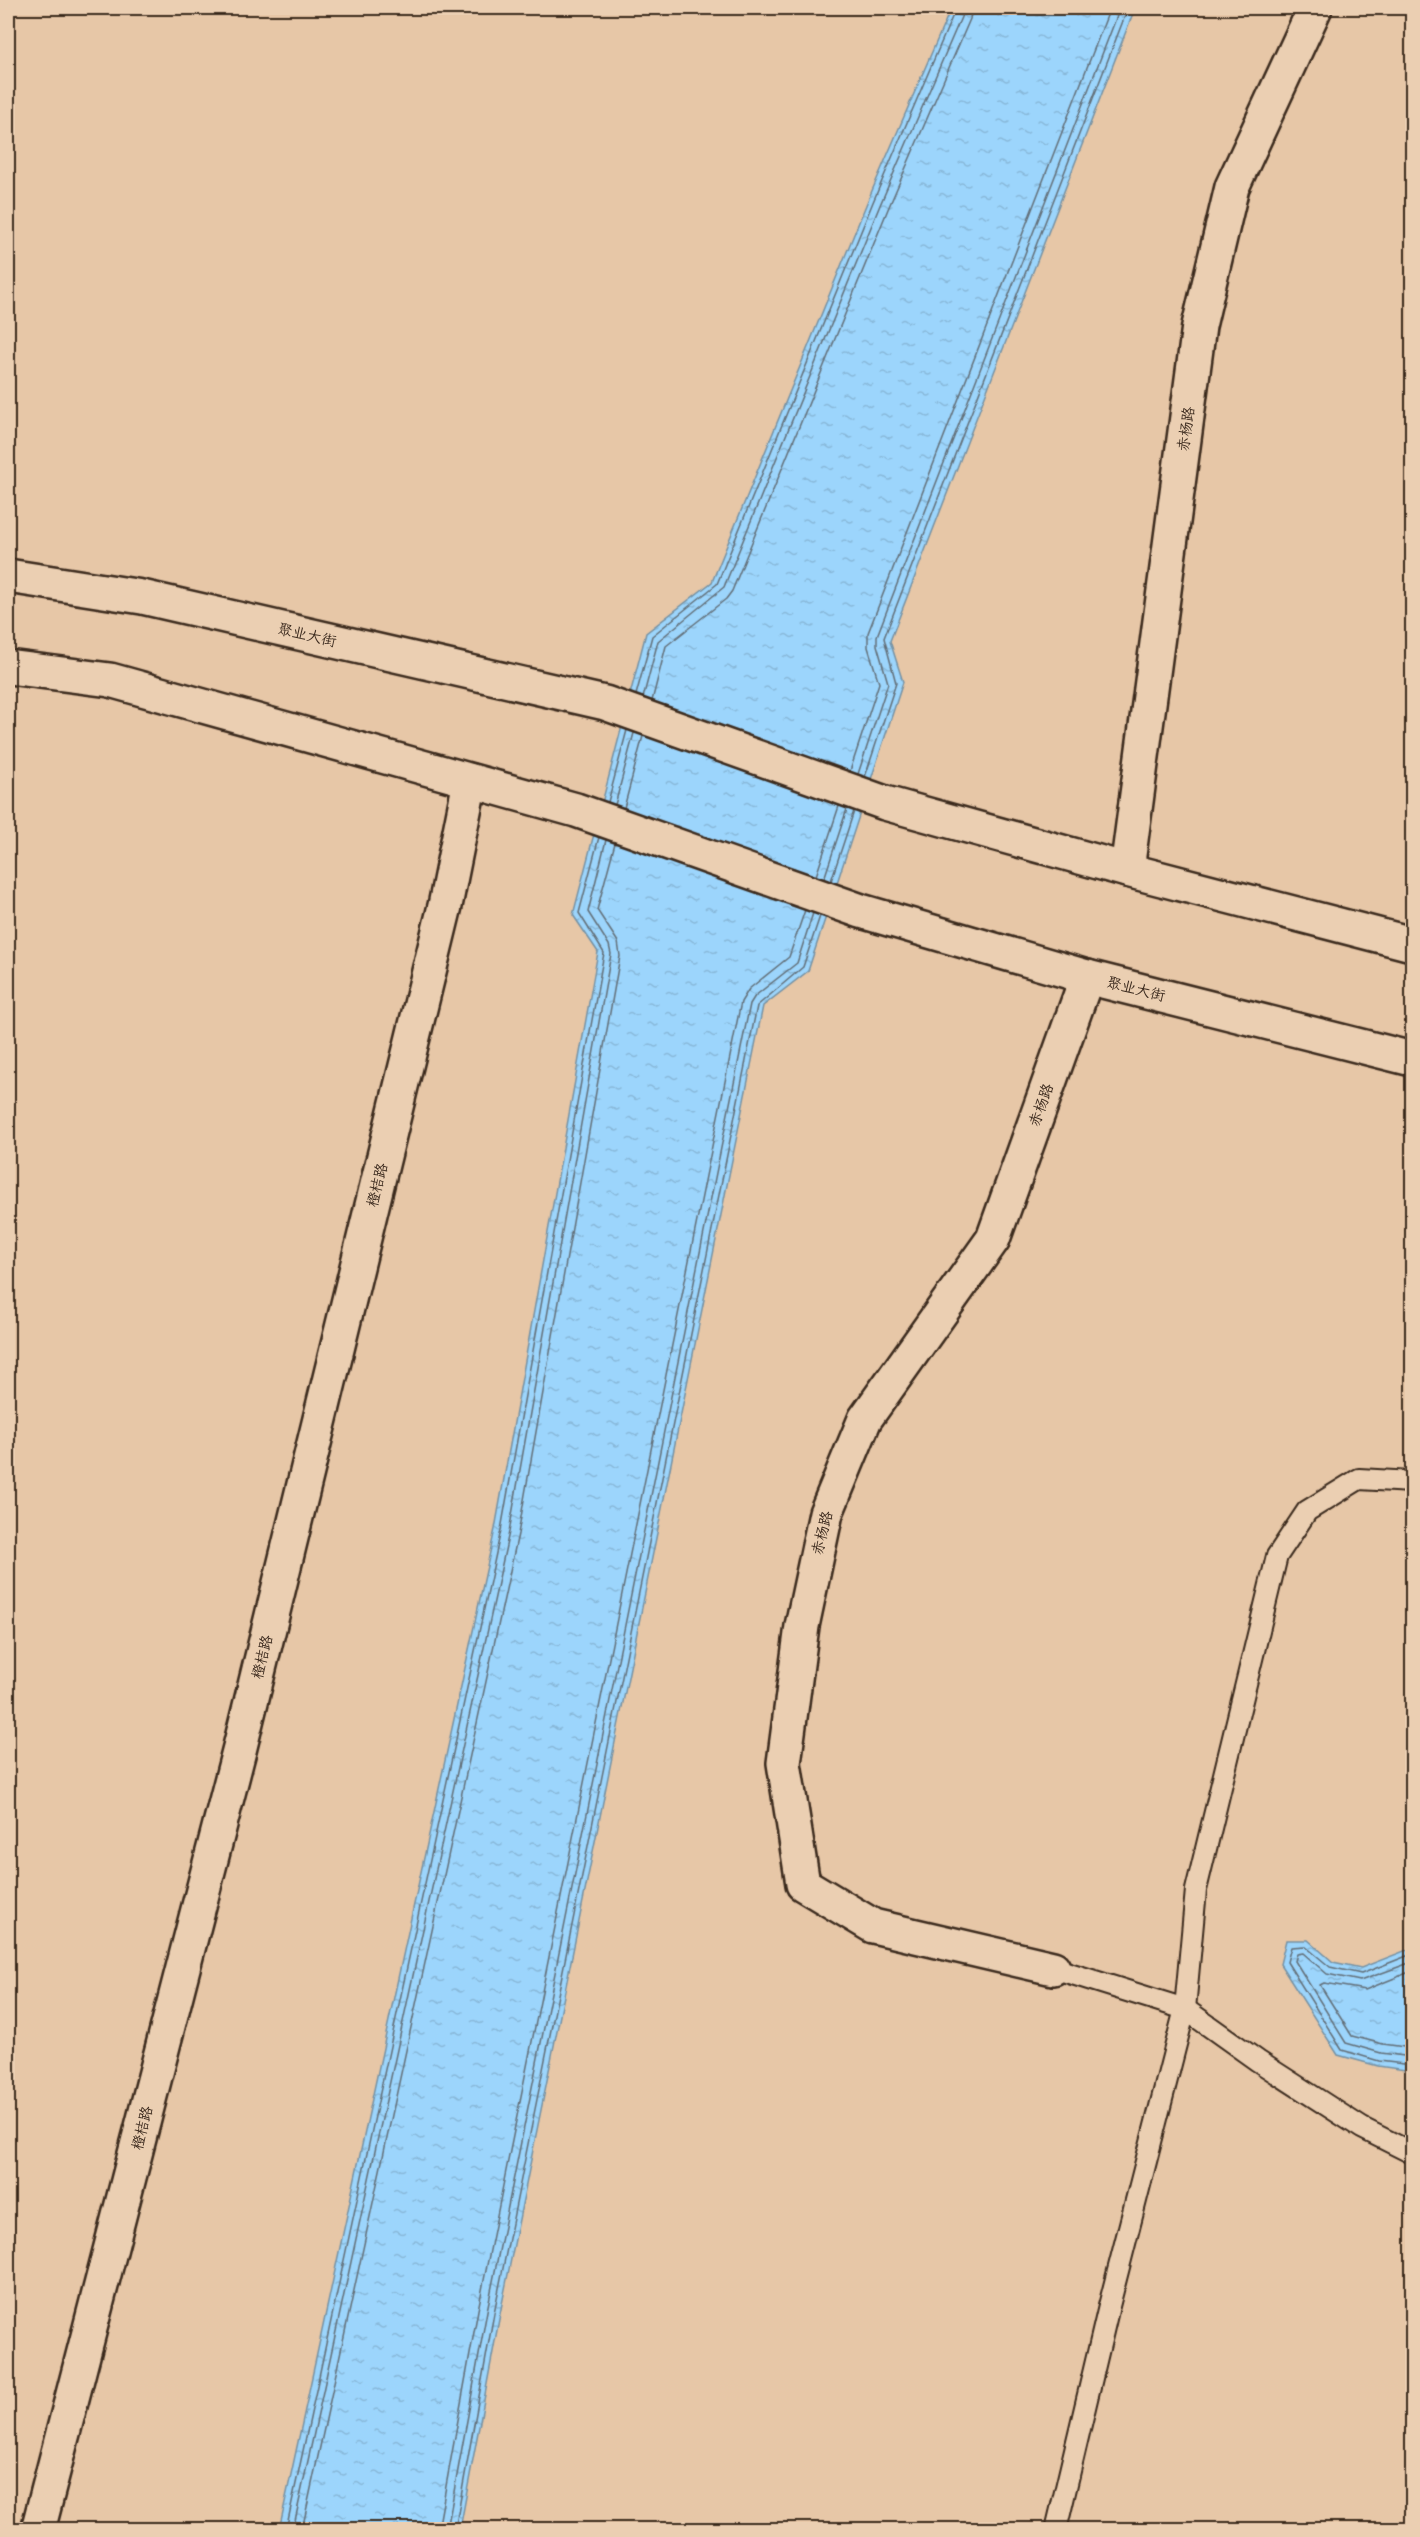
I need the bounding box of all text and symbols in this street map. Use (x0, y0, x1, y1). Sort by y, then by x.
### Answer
street label: 赤杨路 (1173, 405, 1199, 453)
street label: 聚业大街 (276, 619, 338, 651)
street label: 聚业大街 (1104, 972, 1168, 1006)
street label: 赤杨路 (1024, 1080, 1058, 1130)
street label: 橙桔路 (362, 1161, 392, 1209)
street label: 赤杨路 (807, 1509, 837, 1557)
street label: 橙桔路 (247, 1633, 277, 1681)
street label: 橙桔路 (127, 2104, 157, 2152)

